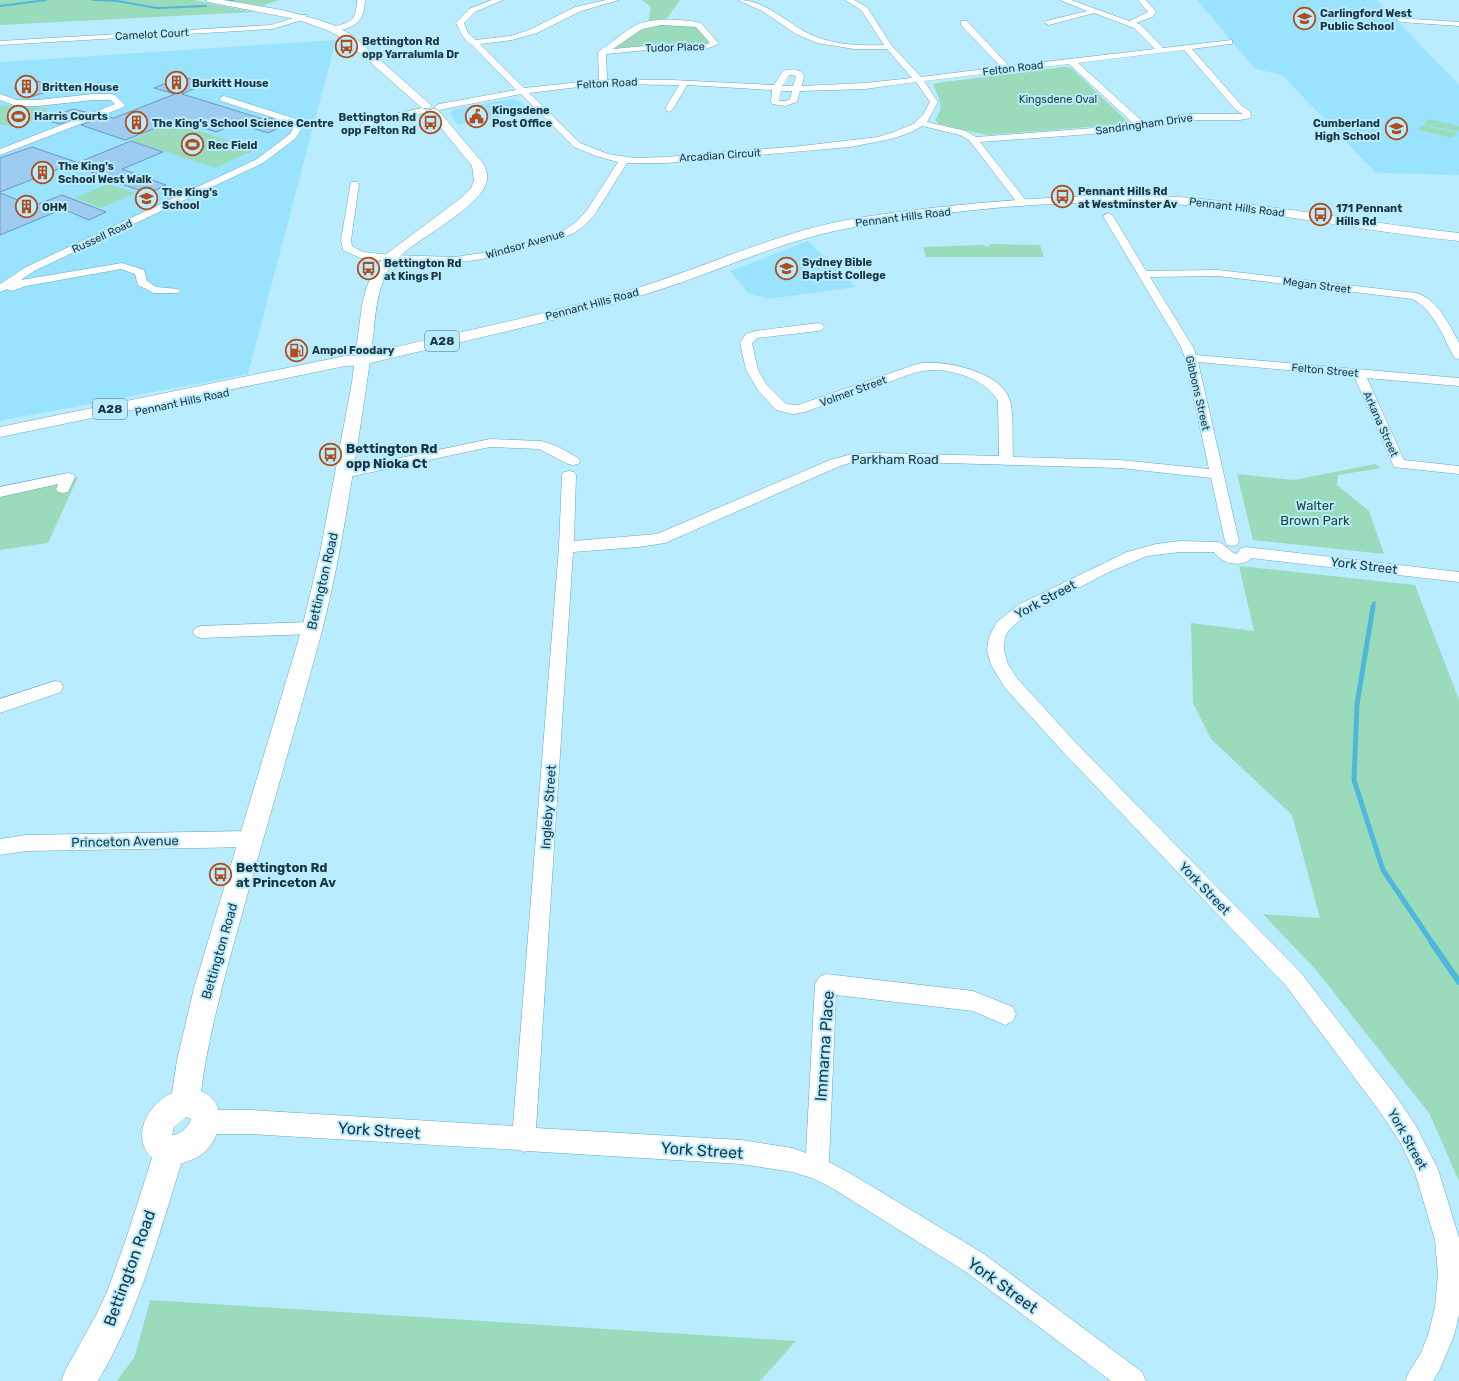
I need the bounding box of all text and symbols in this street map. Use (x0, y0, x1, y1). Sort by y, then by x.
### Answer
school or university icon: Carlingford West Public School (1291, 6, 1317, 32)
place label: Carlingford West Public School (1320, 7, 1412, 33)
street label: Camelot Court (115, 26, 190, 43)
bus stop icon: Bettington Rd opp Yarralumla Dr (333, 34, 359, 60)
place label: Bettington Rd opp Yarralumla Dr (362, 35, 459, 61)
street label: Tudor Place (645, 40, 705, 55)
street label: Felton Road (982, 58, 1044, 79)
building icon: Burkitt House (163, 70, 189, 96)
building icon: Britten House (13, 74, 39, 100)
street label: Felton Road (576, 75, 638, 92)
place label: Burkitt House (192, 77, 269, 90)
place label: Britten House (42, 81, 119, 94)
park label: Kingsdene Oval (1019, 93, 1097, 106)
sports icon: Harris Courts (6, 103, 32, 129)
public building icon: Kingsdene Post Office (464, 103, 490, 129)
place label: Kingsdene Post Office (492, 104, 552, 130)
place label: Harris Courts (34, 110, 108, 123)
building icon: The King's School Science Centre (123, 110, 149, 136)
bus stop icon: Bettington Rd opp Felton Rd (418, 110, 444, 136)
place label: Bettington Rd opp Felton Rd (339, 111, 416, 137)
street label: Sandringham Drive (1095, 111, 1193, 138)
school or university icon: Cumberland High School (1383, 116, 1409, 142)
place label: The King's School Science Centre (152, 117, 334, 130)
place label: Cumberland High School (1313, 117, 1380, 143)
sports icon: Rec Field (180, 132, 206, 158)
place label: Rec Field (208, 139, 258, 152)
street label: Arcadian Circuit (679, 146, 762, 165)
building icon: The King's School West Walk (29, 159, 55, 185)
place label: The King's School West Walk (58, 160, 152, 186)
bus stop icon: Pennant Hills Rd at Westminster Av (1049, 184, 1075, 210)
school or university icon: The King's School (134, 185, 160, 211)
place label: Pennant Hills Rd at Westminster Av (1078, 185, 1178, 211)
place label: The King's School (162, 186, 218, 212)
building icon: OHM (13, 194, 39, 220)
street label: Pennant Hills Road (1188, 195, 1286, 220)
place label: OHM (42, 201, 67, 214)
bus stop icon: 171 Pennant Hills Rd (1308, 201, 1334, 227)
place label: 171 Pennant Hills Rd (1336, 202, 1402, 228)
street label: Pennant Hills Road (854, 205, 952, 230)
street label: Russell Road (70, 217, 135, 256)
street label: Windsor Avenue (484, 227, 566, 262)
school or university icon: Sydney Bible Baptist College (774, 255, 800, 281)
bus stop icon: Bettington Rd at Kings Pl (356, 256, 382, 282)
place label: Sydney Bible Baptist College (802, 256, 886, 282)
place label: Bettington Rd at Kings Pl (384, 257, 462, 283)
street label: Megan Street (1282, 275, 1353, 296)
street label: Pennant Hills Road (544, 286, 640, 323)
road number: A28 (425, 331, 459, 351)
fuel station icon: Ampol Foodary (284, 337, 310, 363)
place label: Ampol Foodary (312, 344, 395, 357)
street label: Gibbons Street (1183, 354, 1213, 432)
street label: Felton Street (1291, 361, 1360, 380)
street label: Volmer Street (818, 373, 889, 410)
street label: Pennant Hills Road (134, 386, 231, 419)
street label: Arkana Street (1360, 389, 1401, 460)
road number: A28 (93, 399, 127, 419)
place label: Bettington Rd opp Nioka Ct (346, 441, 438, 471)
bus stop icon: Bettington Rd opp Nioka Ct (318, 442, 344, 468)
street label: Parkham Road (851, 452, 939, 467)
park label: Walter Brown Park (1280, 498, 1350, 528)
street label: Bettington Road (304, 531, 342, 631)
street label: York Street (1330, 554, 1398, 577)
street label: York Street (1012, 577, 1078, 622)
street label: Ingleby Street (538, 764, 560, 850)
street label: Princeton Avenue (71, 833, 179, 850)
street label: York Street (1176, 859, 1233, 918)
place label: Bettington Rd at Princeton Av (236, 860, 336, 890)
bus stop icon: Bettington Rd at Princeton Av (208, 861, 234, 887)
street label: Bettington Road (199, 901, 241, 1001)
street label: Immarna Place (811, 990, 838, 1102)
street label: York Street (1385, 1106, 1430, 1172)
street label: York Street (337, 1118, 421, 1143)
street label: York Street (660, 1138, 744, 1163)
street label: Bettington Road (100, 1208, 159, 1329)
street label: York Street (964, 1253, 1042, 1317)

